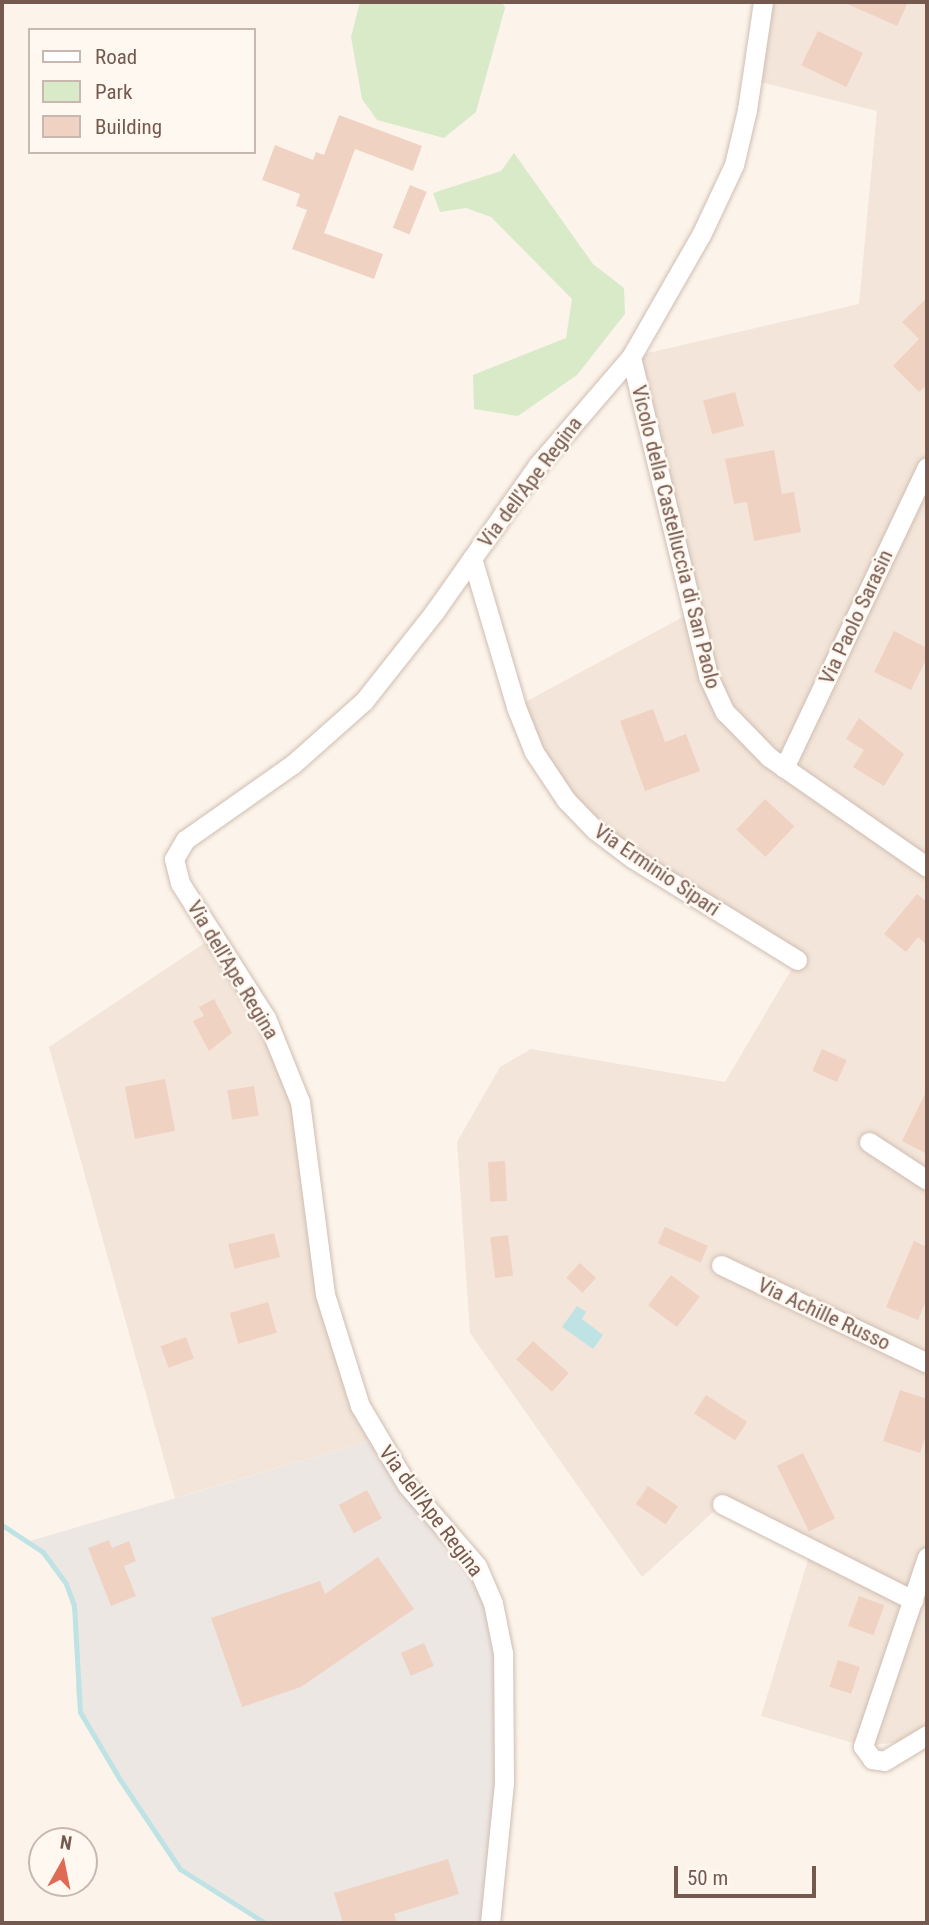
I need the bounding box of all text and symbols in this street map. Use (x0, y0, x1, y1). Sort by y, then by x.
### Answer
legend (28, 28, 256, 154)
text: Road (95, 45, 137, 69)
text: Park (95, 80, 132, 104)
text: Building (95, 115, 162, 139)
street label: Vicolo della Castelluccia di San Paolo (626, 383, 726, 691)
street label: Via dell'Ape Regina (473, 412, 587, 552)
street label: Via Paolo Sarasin (814, 546, 898, 688)
street label: Via Erminio Sipari (589, 819, 725, 921)
street label: Via dell'Ape Regina (182, 896, 284, 1044)
street label: Via Achille Russo (754, 1272, 894, 1356)
street label: Via dell'Ape Regina (374, 1441, 488, 1581)
north arrow (28, 1827, 98, 1897)
text: N (58, 1830, 74, 1855)
scale bar (677, 1852, 819, 1896)
text: 50 m (687, 1866, 728, 1890)

